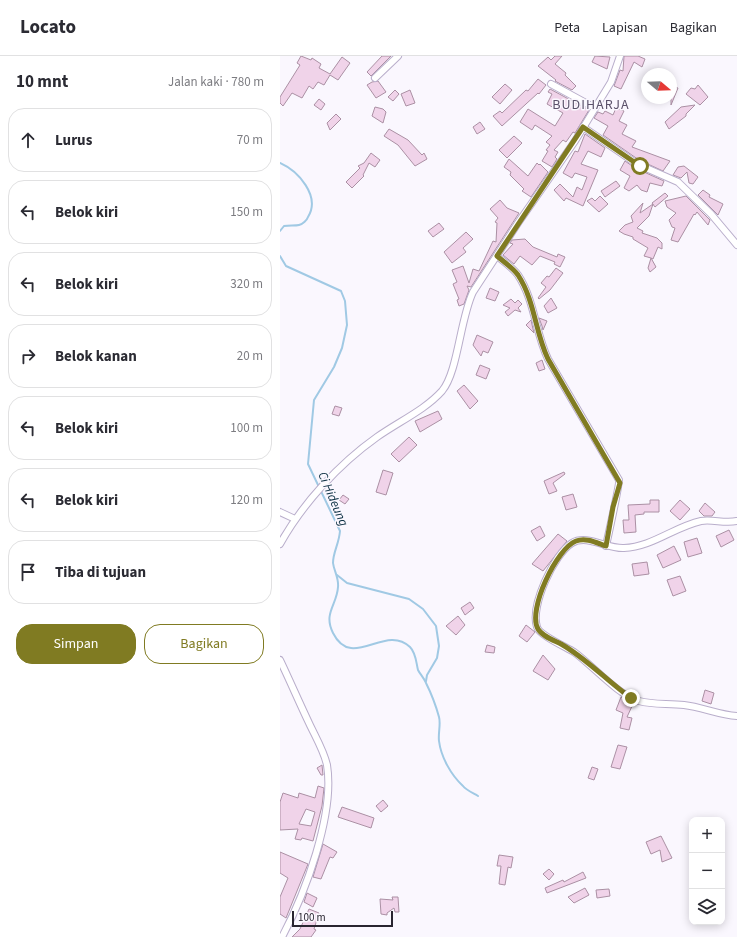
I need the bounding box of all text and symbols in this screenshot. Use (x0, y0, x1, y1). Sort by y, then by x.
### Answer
text: Locato (20, 14, 76, 41)
text: Peta (554, 18, 580, 38)
text: Lapisan (602, 18, 648, 38)
text: Bagikan (670, 18, 717, 38)
north arrow (641, 68, 677, 104)
text: 10 mnt (16, 70, 68, 94)
text: Jalan kaki · 780 m (168, 73, 264, 91)
district label: BUDIHARJA (552, 95, 630, 115)
icon: ahead (17, 129, 39, 151)
text: Lurus (55, 130, 92, 151)
text: 70 m (237, 131, 263, 149)
route start (631, 157, 649, 175)
icon: left (17, 201, 39, 223)
text: Belok kiri (55, 202, 118, 223)
text: 150 m (230, 203, 263, 221)
icon: left (17, 273, 39, 295)
text: Belok kiri (55, 274, 118, 295)
text: 320 m (230, 275, 263, 293)
icon: right (17, 345, 39, 367)
text: Belok kanan (55, 346, 137, 367)
text: 20 m (237, 347, 263, 365)
icon: left (17, 417, 39, 439)
text: Belok kiri (55, 418, 118, 439)
text: 100 m (230, 419, 263, 437)
water label: Ci Hideung (313, 469, 353, 529)
icon: left (17, 489, 39, 511)
text: Belok kiri (55, 490, 118, 511)
text: 120 m (230, 491, 263, 509)
icon: arrive (17, 561, 39, 583)
text: Tiba di tujuan (55, 562, 146, 583)
button: Simpan (16, 624, 136, 664)
button: Bagikan (144, 624, 264, 664)
route end (622, 689, 640, 707)
map controls (689, 817, 725, 925)
button: + (689, 817, 725, 853)
button: − (689, 853, 725, 889)
button: layers (689, 889, 725, 925)
scale bar (292, 909, 393, 928)
text: 100 m (298, 910, 326, 925)

